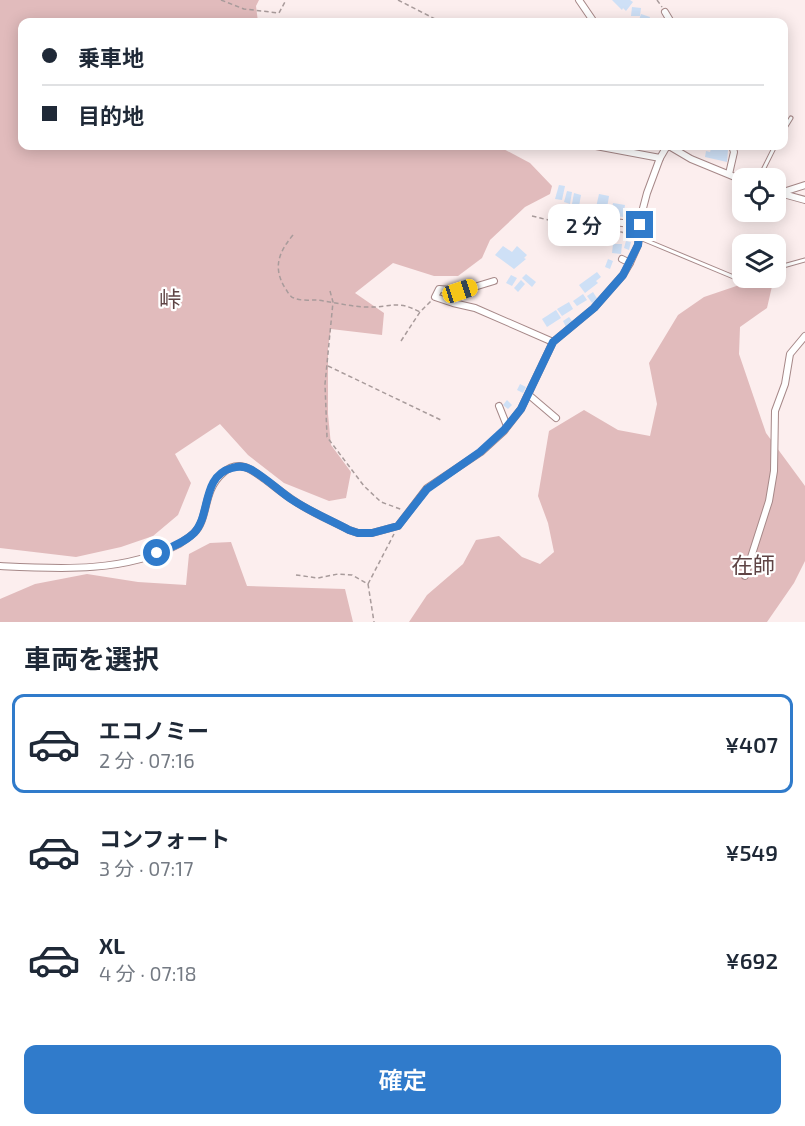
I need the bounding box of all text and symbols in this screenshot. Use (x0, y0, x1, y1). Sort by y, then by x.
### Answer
text: 乗車地 (78, 44, 144, 70)
text: 目的地 (78, 102, 144, 128)
map controls (732, 168, 786, 288)
button: locate (732, 168, 786, 222)
callout: 2 分 (547, 204, 619, 246)
route end (626, 211, 653, 238)
text: 2 分 (566, 213, 602, 237)
button: layers (732, 234, 786, 288)
car (440, 277, 480, 305)
district label: 峠 (159, 285, 181, 311)
route start (143, 539, 170, 566)
district label: 在師 (731, 551, 775, 577)
text: 車両を選択 (24, 642, 159, 674)
icon: car (27, 717, 81, 771)
text: エコノミー (99, 717, 209, 743)
text: ¥407 (725, 731, 778, 757)
text: 2 分 · 07:16 (99, 748, 195, 772)
icon: car (27, 825, 81, 879)
text: コンフォート (99, 825, 230, 851)
text: ¥549 (725, 839, 778, 865)
text: 3 分 · 07:17 (99, 856, 193, 880)
text: XL (99, 932, 125, 958)
icon: car (27, 933, 81, 987)
text: ¥692 (726, 947, 778, 973)
text: 4 分 · 07:18 (99, 961, 197, 985)
button: 確定 (24, 1045, 781, 1114)

